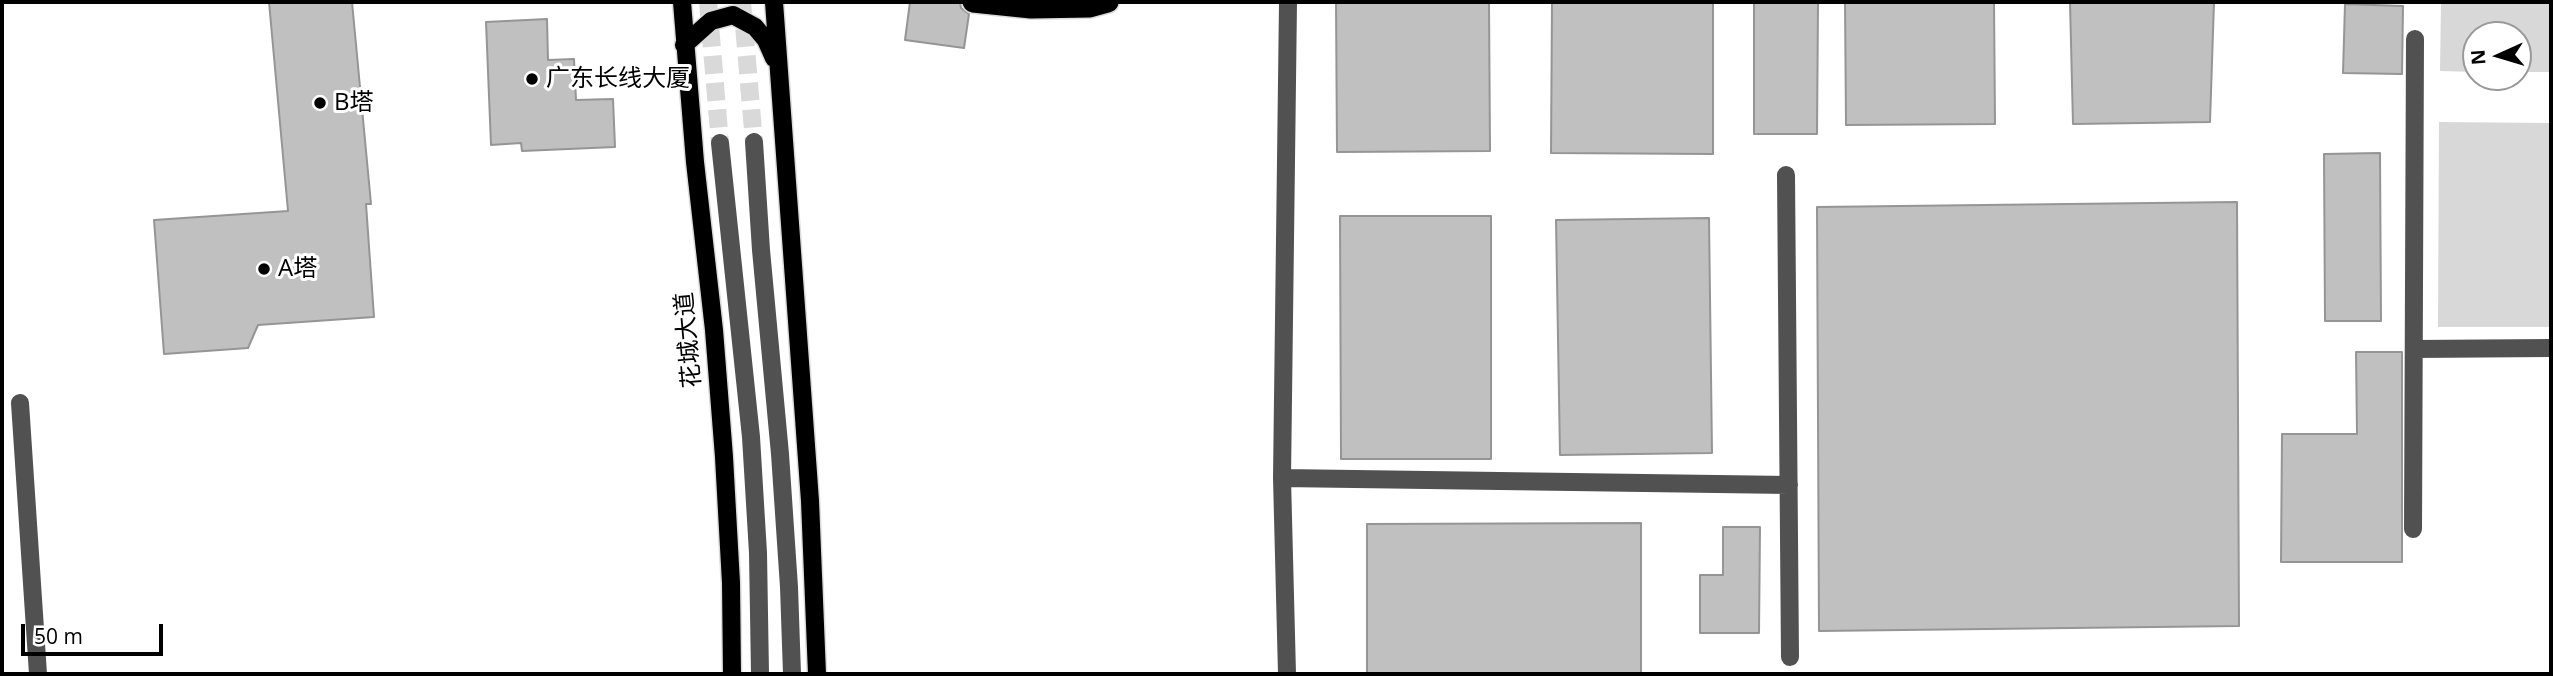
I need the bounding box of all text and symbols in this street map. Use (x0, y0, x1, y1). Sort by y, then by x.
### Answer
north arrow (2462, 21, 2532, 91)
text: N (2465, 49, 2492, 66)
place label: 广东长线大厦 (546, 65, 690, 93)
marker: 广东长线大厦 (524, 71, 540, 87)
place label: B塔 (334, 89, 374, 117)
marker: B塔 (312, 95, 328, 111)
place label: A塔 (278, 255, 317, 283)
marker: A塔 (256, 261, 272, 277)
street label: 花城大道 (670, 291, 708, 389)
scale bar (24, 610, 166, 654)
text: 50 m (34, 622, 83, 650)

